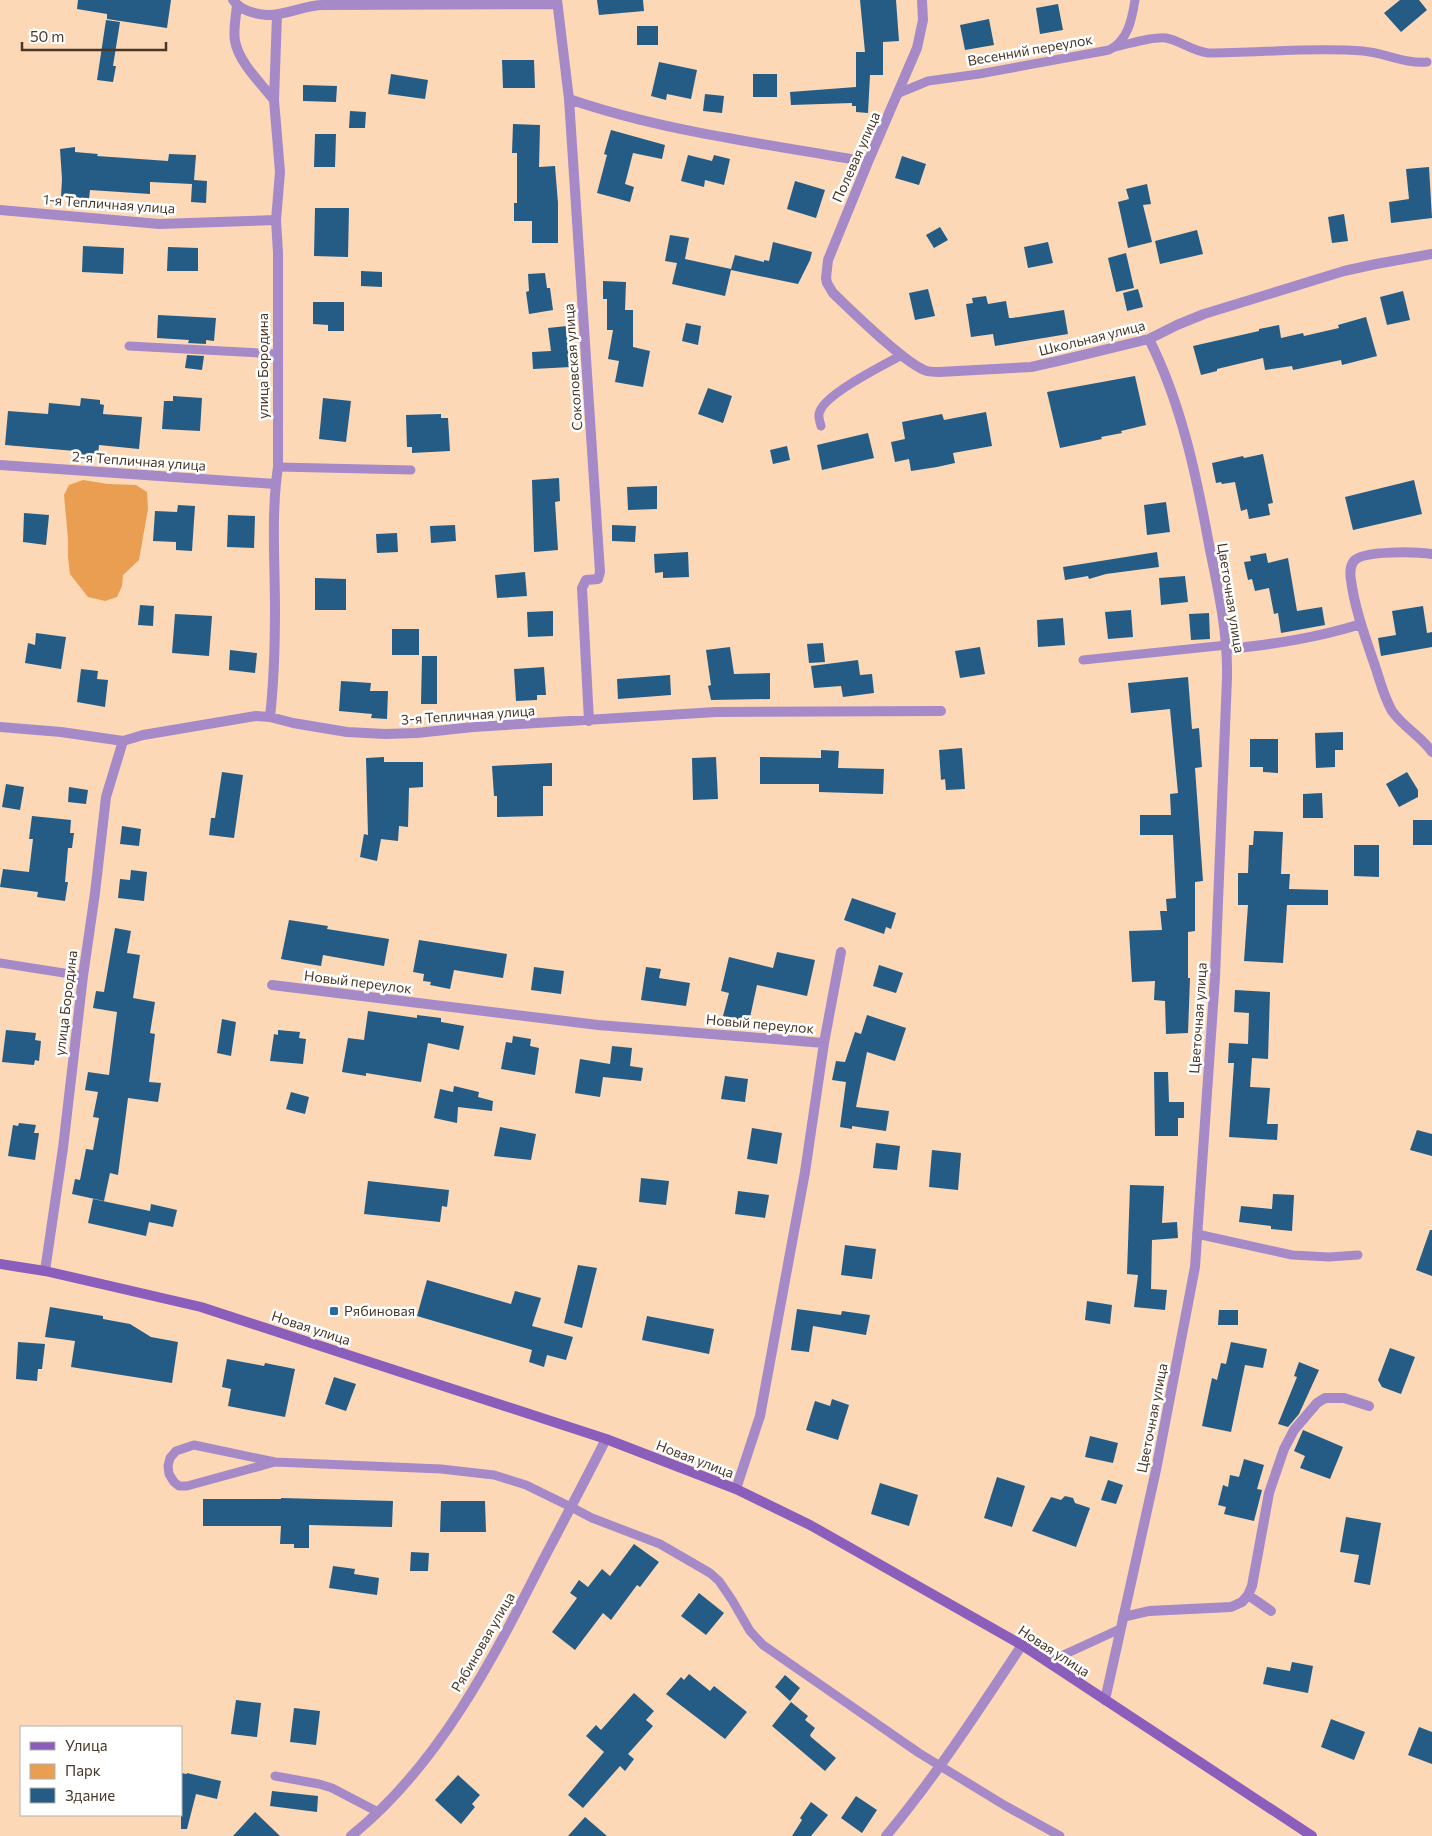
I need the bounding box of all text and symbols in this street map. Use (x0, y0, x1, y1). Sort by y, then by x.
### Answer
scale bar (22, 20, 166, 52)
text: 50 m (30, 27, 64, 45)
street label: Весенний переулок (966, 30, 1094, 69)
street label: Полевая улица (828, 109, 883, 205)
street label: 1-я Тепличная улица (42, 190, 176, 217)
street label: Соколовская улица (560, 303, 585, 431)
street label: улица Бородина (254, 313, 271, 419)
street label: Школьная улица (1037, 316, 1147, 359)
street label: 2-я Тепличная улица (72, 447, 207, 474)
street label: Цветочная улица (1214, 542, 1249, 654)
street label: 3-я Тепличная улица (400, 701, 536, 728)
street label: улица Бородина (51, 949, 80, 1057)
street label: Цветочная улица (1185, 962, 1210, 1074)
street label: Новый переулок (303, 966, 413, 997)
street label: Новый переулок (705, 1010, 815, 1037)
place label: Рябиновая (344, 1302, 415, 1319)
marker: Рябиновая (328, 1305, 340, 1317)
street label: Новая улица (270, 1307, 353, 1348)
street label: Цветочная улица (1133, 1362, 1170, 1474)
street label: Новая улица (654, 1436, 736, 1481)
street label: Рябиновая улица (447, 1589, 518, 1695)
street label: Новая улица (1015, 1621, 1093, 1680)
legend (20, 1726, 182, 1816)
text: Улица (65, 1736, 107, 1754)
text: Парк (65, 1761, 101, 1779)
text: Здание (65, 1786, 115, 1804)

